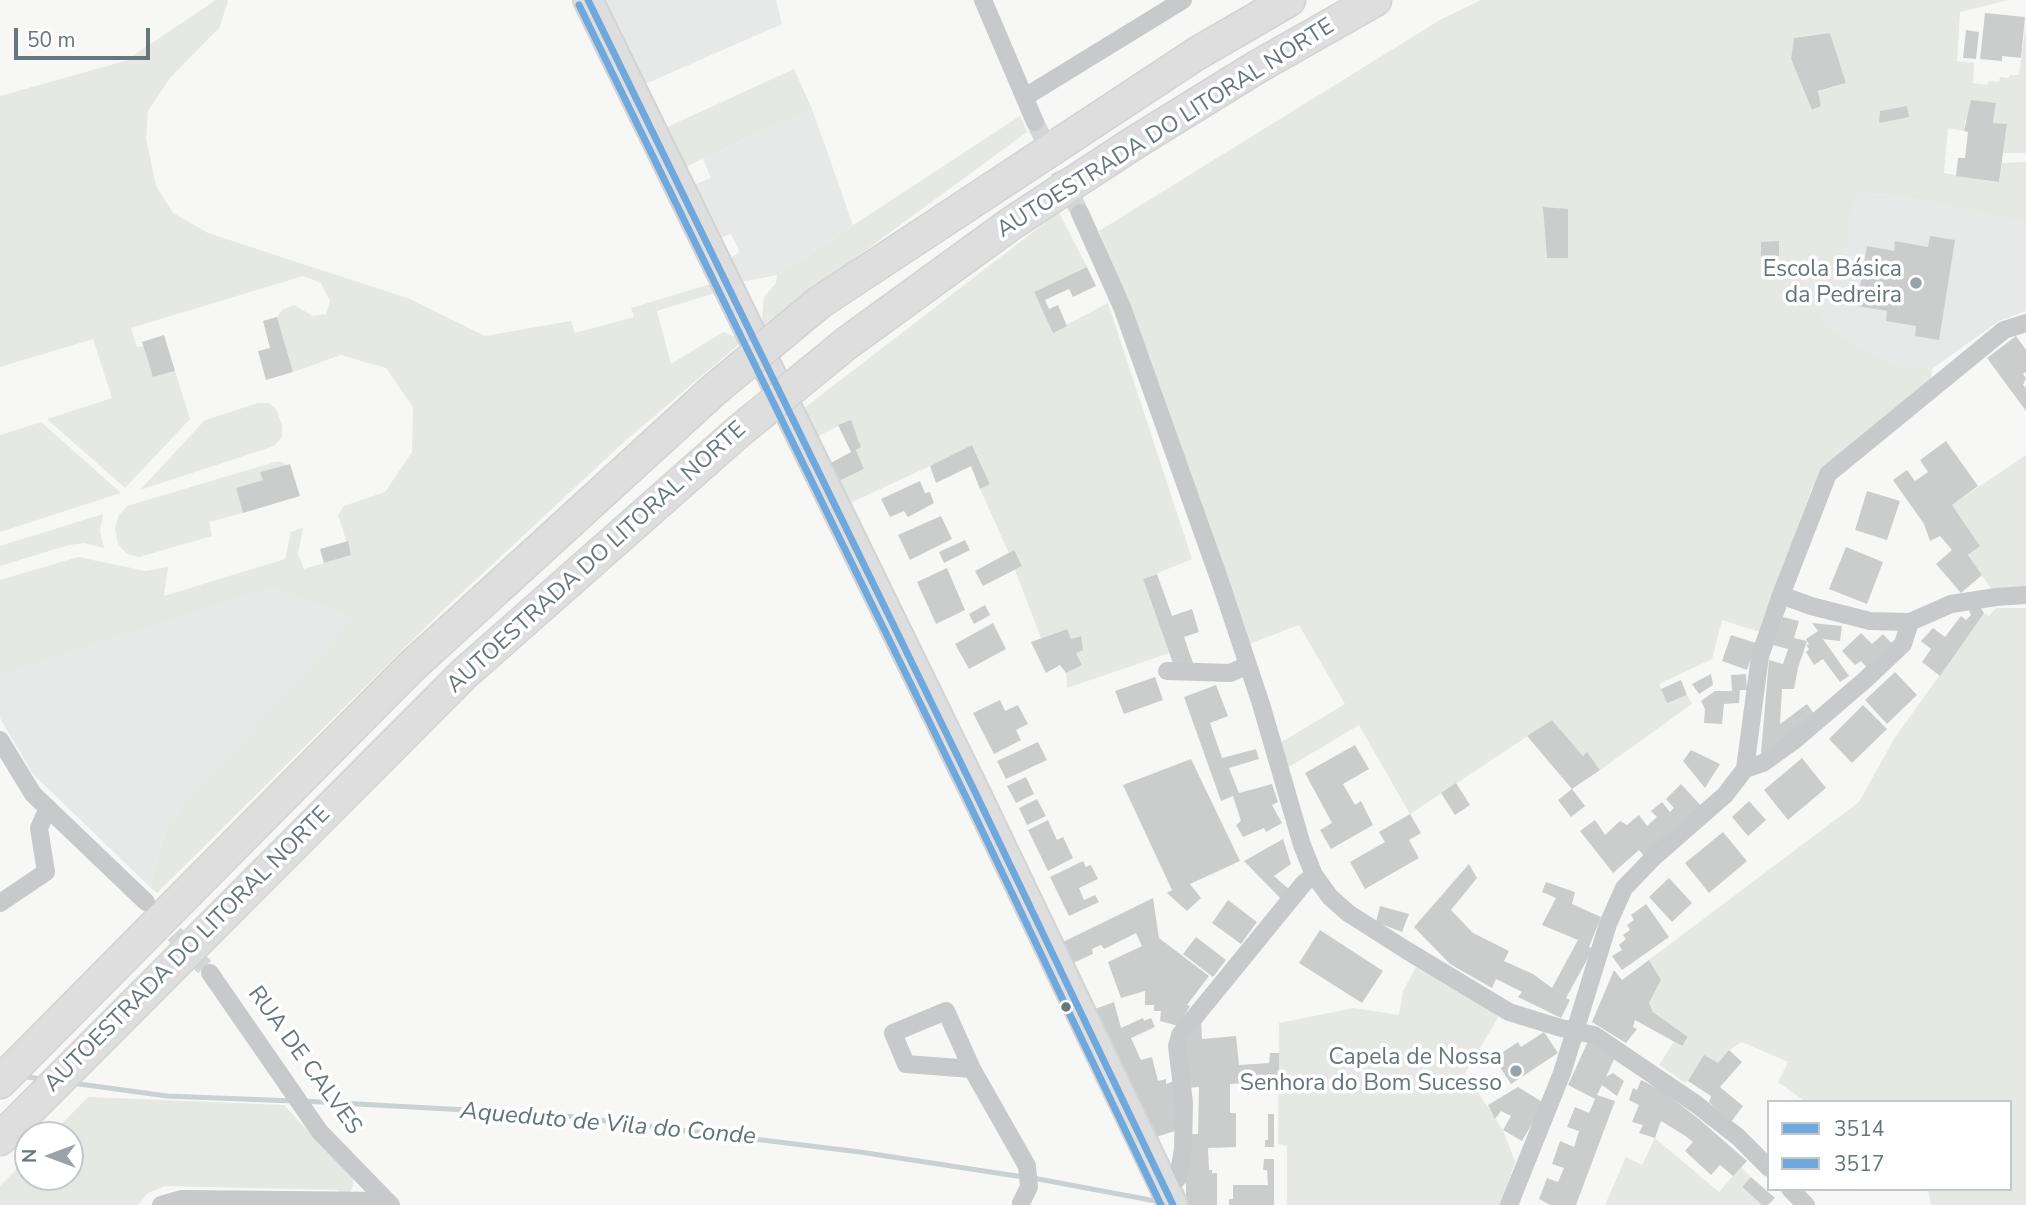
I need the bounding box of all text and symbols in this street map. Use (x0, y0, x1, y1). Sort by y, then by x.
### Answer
street label: AUTOESTRADA DO LITORAL NORTE (992, 13, 1340, 245)
scale bar (18, 14, 154, 58)
text: 50 m (27, 26, 76, 54)
place label: Escola Básica da Pedreira (1763, 256, 1902, 310)
marker: Escola Básica da Pedreira (1908, 275, 1924, 291)
street label: AUTOESTRADA DO LITORAL NORTE (442, 416, 752, 700)
street label: AUTOESTRADA DO LITORAL NORTE (39, 801, 337, 1099)
street label: RUA DE CALVES (241, 982, 367, 1140)
unlabelled marker (1059, 1000, 1073, 1014)
place label: Capela de Nossa Senhora do Bom Sucesso (1240, 1044, 1502, 1098)
marker: Capela de Nossa Senhora do Bom Sucesso (1508, 1063, 1524, 1079)
water label: Aqueduto de Vila do Conde (459, 1098, 757, 1152)
legend (1767, 1100, 2012, 1191)
text: 3514 (1834, 1115, 1884, 1143)
north arrow (14, 1121, 84, 1191)
text: N (17, 1149, 43, 1163)
text: 3517 (1834, 1150, 1884, 1178)

